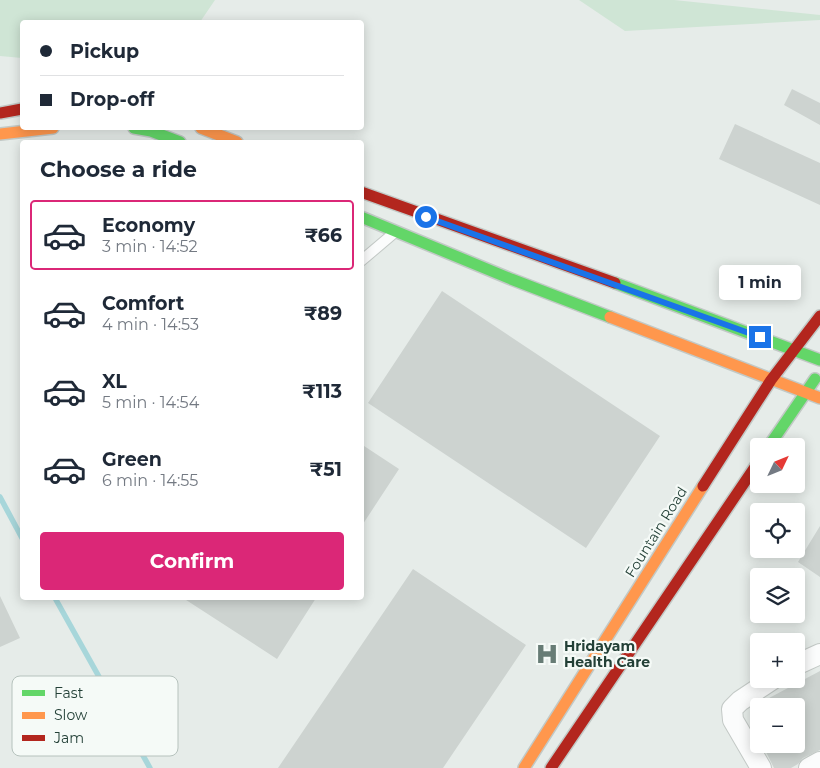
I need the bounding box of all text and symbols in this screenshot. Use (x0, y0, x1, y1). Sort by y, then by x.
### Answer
text: Pickup (70, 40, 139, 63)
text: Drop-off (70, 88, 154, 111)
text: Choose a ride (40, 156, 197, 183)
route start (415, 206, 437, 228)
icon: car (42, 213, 87, 258)
text: Economy (102, 214, 195, 237)
text: ₹66 (304, 224, 342, 247)
text: 3 min · 14:52 (102, 237, 198, 256)
callout: 1 min (719, 264, 801, 300)
text: 1 min (738, 273, 782, 292)
icon: car (42, 291, 87, 336)
text: Comfort (102, 292, 184, 315)
text: ₹89 (304, 302, 342, 325)
text: 4 min · 14:53 (102, 315, 199, 334)
route end (749, 326, 771, 348)
icon: car (42, 369, 87, 414)
text: XL (102, 370, 127, 393)
text: ₹113 (302, 380, 342, 403)
text: 5 min · 14:54 (102, 393, 199, 412)
north arrow (750, 438, 805, 492)
map controls (750, 438, 805, 753)
icon: car (42, 447, 87, 492)
text: Green (102, 448, 162, 471)
text: ₹51 (309, 458, 342, 481)
text: 6 min · 14:55 (102, 471, 198, 490)
street label: Fountain Road (621, 483, 691, 581)
button: locate (750, 503, 805, 558)
button: Confirm (40, 532, 344, 590)
button: layers (750, 568, 805, 623)
button: + (750, 633, 805, 688)
place label: Hridayam Health Care (564, 637, 650, 671)
hospital icon: Hridayam Health Care (534, 641, 560, 667)
legend (12, 676, 178, 756)
text: Fast (54, 684, 84, 702)
button: − (750, 698, 805, 753)
text: Slow (54, 706, 88, 724)
text: Jam (53, 729, 84, 747)

